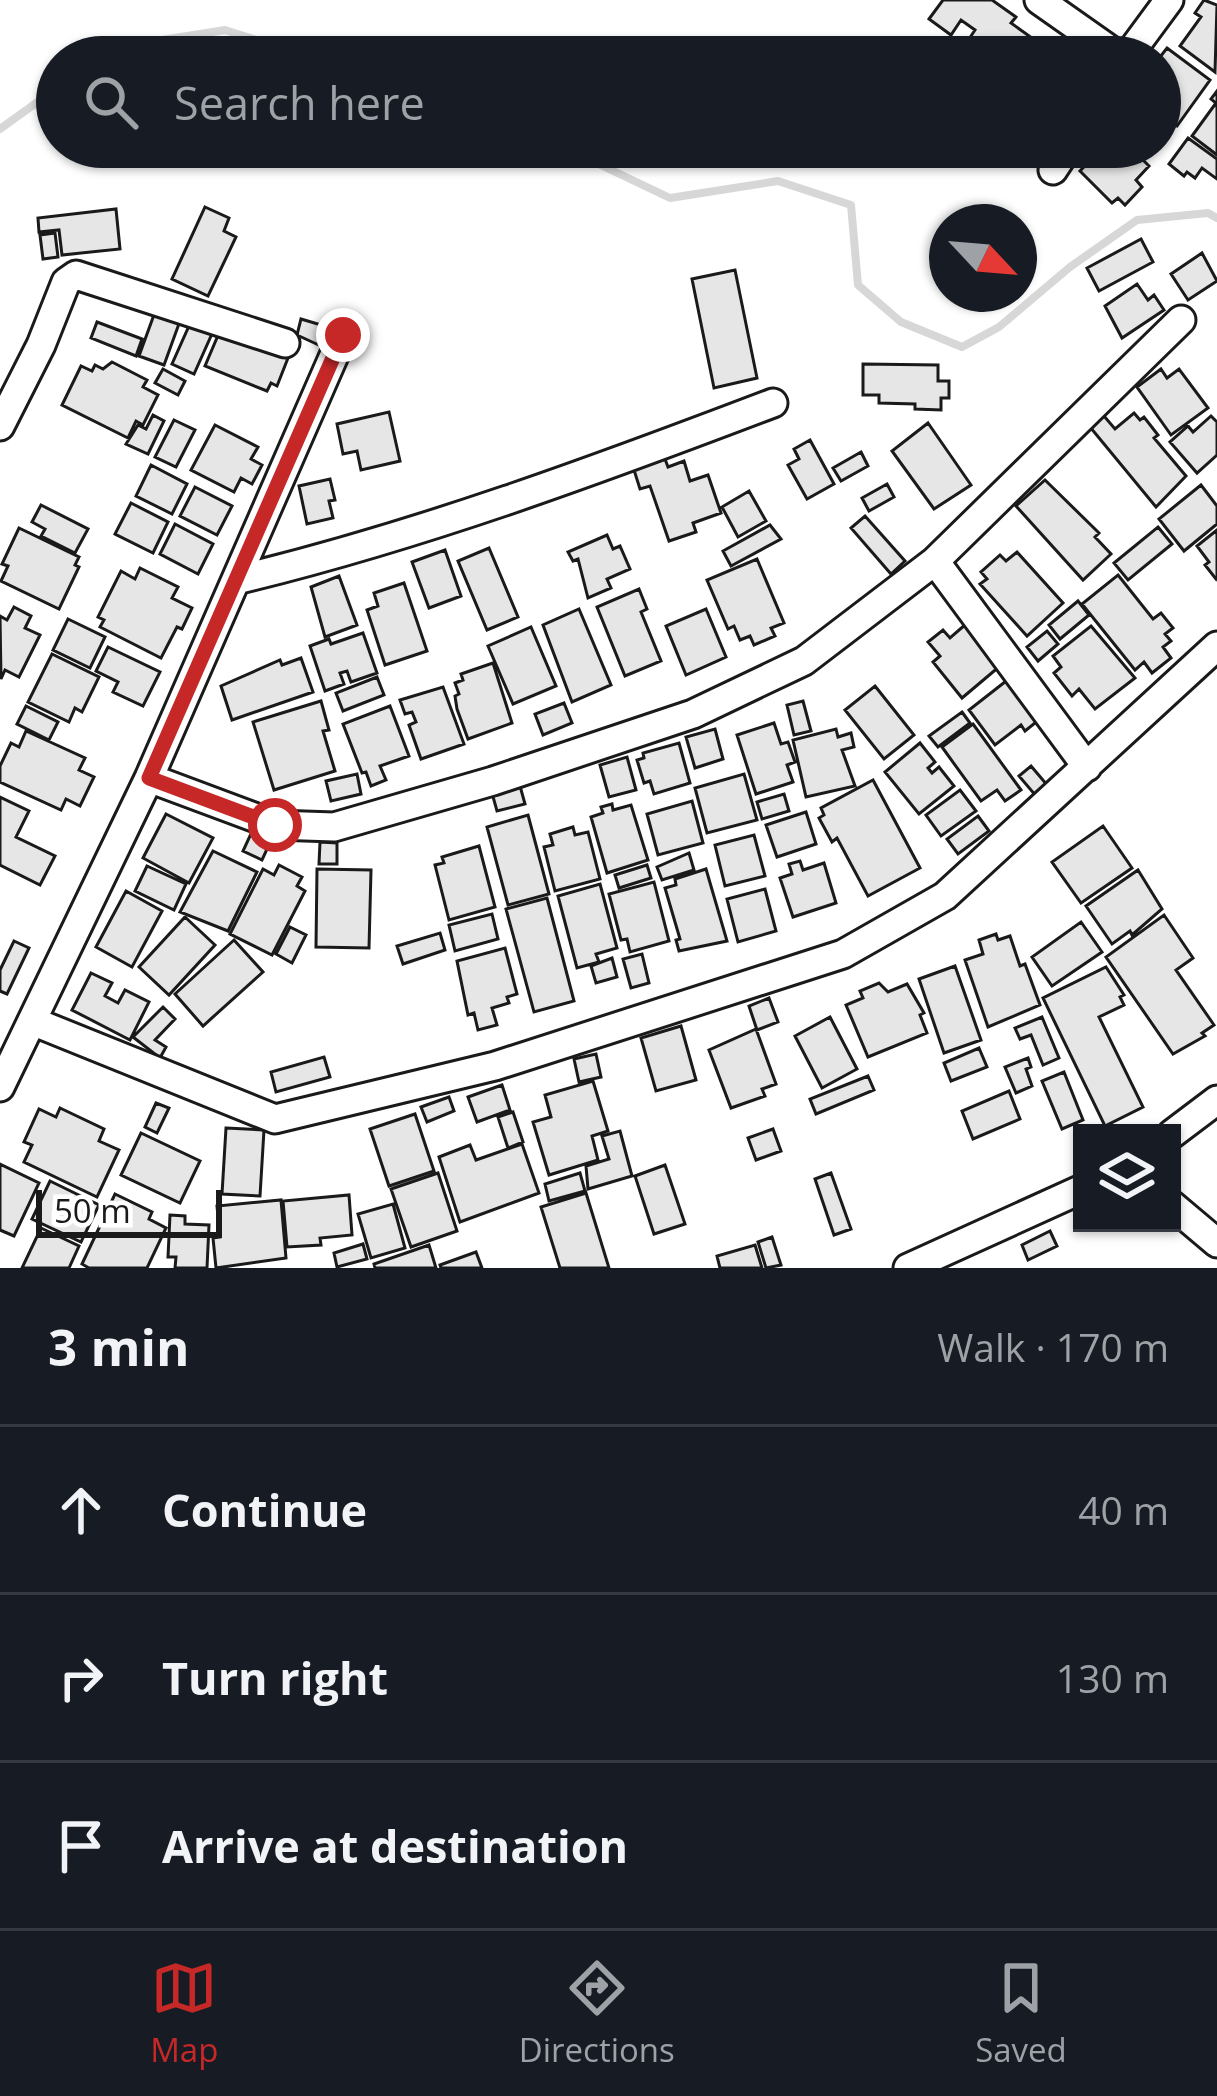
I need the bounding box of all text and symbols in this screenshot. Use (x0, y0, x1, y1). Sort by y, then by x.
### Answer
search box (36, 36, 1181, 168)
icon: search (78, 69, 144, 135)
text: Search here (174, 72, 425, 133)
north arrow (929, 204, 1037, 312)
route end (316, 308, 370, 362)
route start (248, 798, 302, 852)
map controls (1073, 1124, 1181, 1232)
button: layers (1073, 1124, 1181, 1232)
scale bar (36, 1184, 222, 1237)
text: 50 m (54, 1188, 131, 1233)
text: 3 min (48, 1311, 190, 1381)
text: Walk · 170 m (937, 1320, 1169, 1373)
icon: ahead (48, 1477, 114, 1543)
text: Continue (162, 1479, 367, 1540)
text: 40 m (1078, 1483, 1169, 1536)
icon: right (48, 1645, 114, 1711)
text: Turn right (162, 1647, 388, 1708)
text: 130 m (1056, 1651, 1169, 1704)
icon: arrive (48, 1813, 114, 1879)
text: Arrive at destination (162, 1815, 628, 1876)
tab: Map (150, 1955, 218, 2072)
tab: Directions (519, 1955, 675, 2072)
tab: Saved (975, 1955, 1067, 2072)

